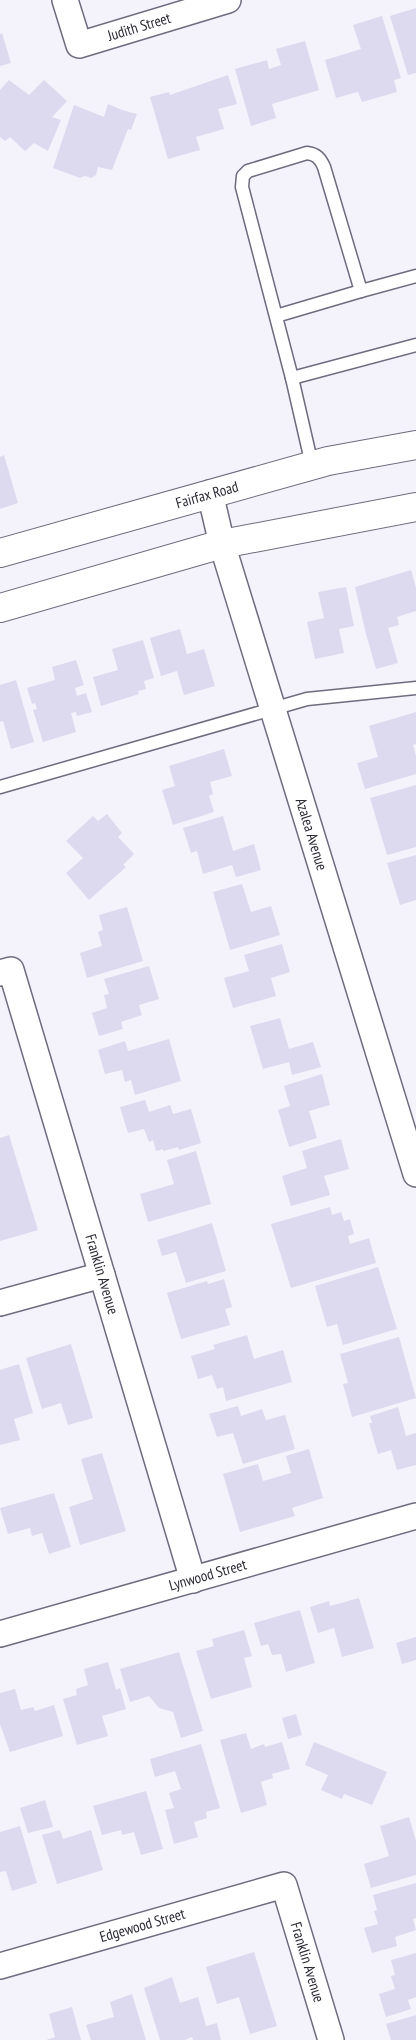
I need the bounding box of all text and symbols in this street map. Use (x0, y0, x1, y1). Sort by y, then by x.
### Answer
street label: Judith Street (104, 8, 173, 45)
street label: Fairfax Road (173, 477, 240, 512)
street label: Azalea Avenue (292, 795, 332, 873)
street label: Franklin Avenue (81, 1232, 123, 1317)
street label: Lynwood Street (167, 1555, 249, 1595)
street label: Edgewood Street (97, 1904, 187, 1946)
street label: Franklin Avenue (287, 1920, 329, 2004)

